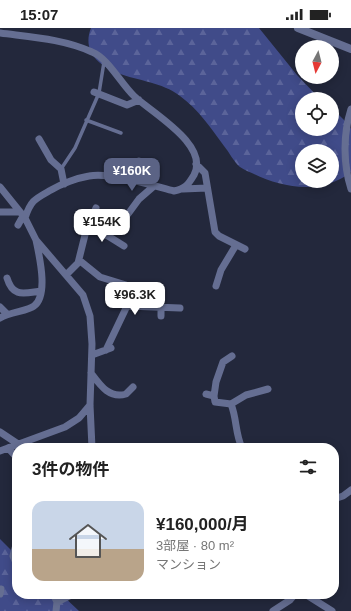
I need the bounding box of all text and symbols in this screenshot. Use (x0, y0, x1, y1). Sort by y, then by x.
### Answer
text: 15:07 (20, 6, 58, 23)
north arrow (295, 40, 339, 84)
map controls (295, 40, 339, 188)
button: locate (295, 92, 339, 136)
button: layers (295, 144, 339, 188)
pin: ¥160K (104, 158, 160, 192)
text: ¥160K (113, 163, 151, 178)
pin: ¥154K (74, 209, 130, 243)
text: ¥154K (83, 214, 121, 229)
pin: ¥96.3K (102, 282, 168, 316)
text: ¥96.3K (114, 287, 156, 302)
icon: filters (297, 456, 319, 478)
text: 3件の物件 (32, 460, 109, 479)
text: ¥160,000/月 (156, 515, 249, 534)
icon: home (64, 517, 112, 565)
text: 3部屋 · 80 m² (156, 538, 234, 553)
text: マンション (156, 557, 221, 572)

